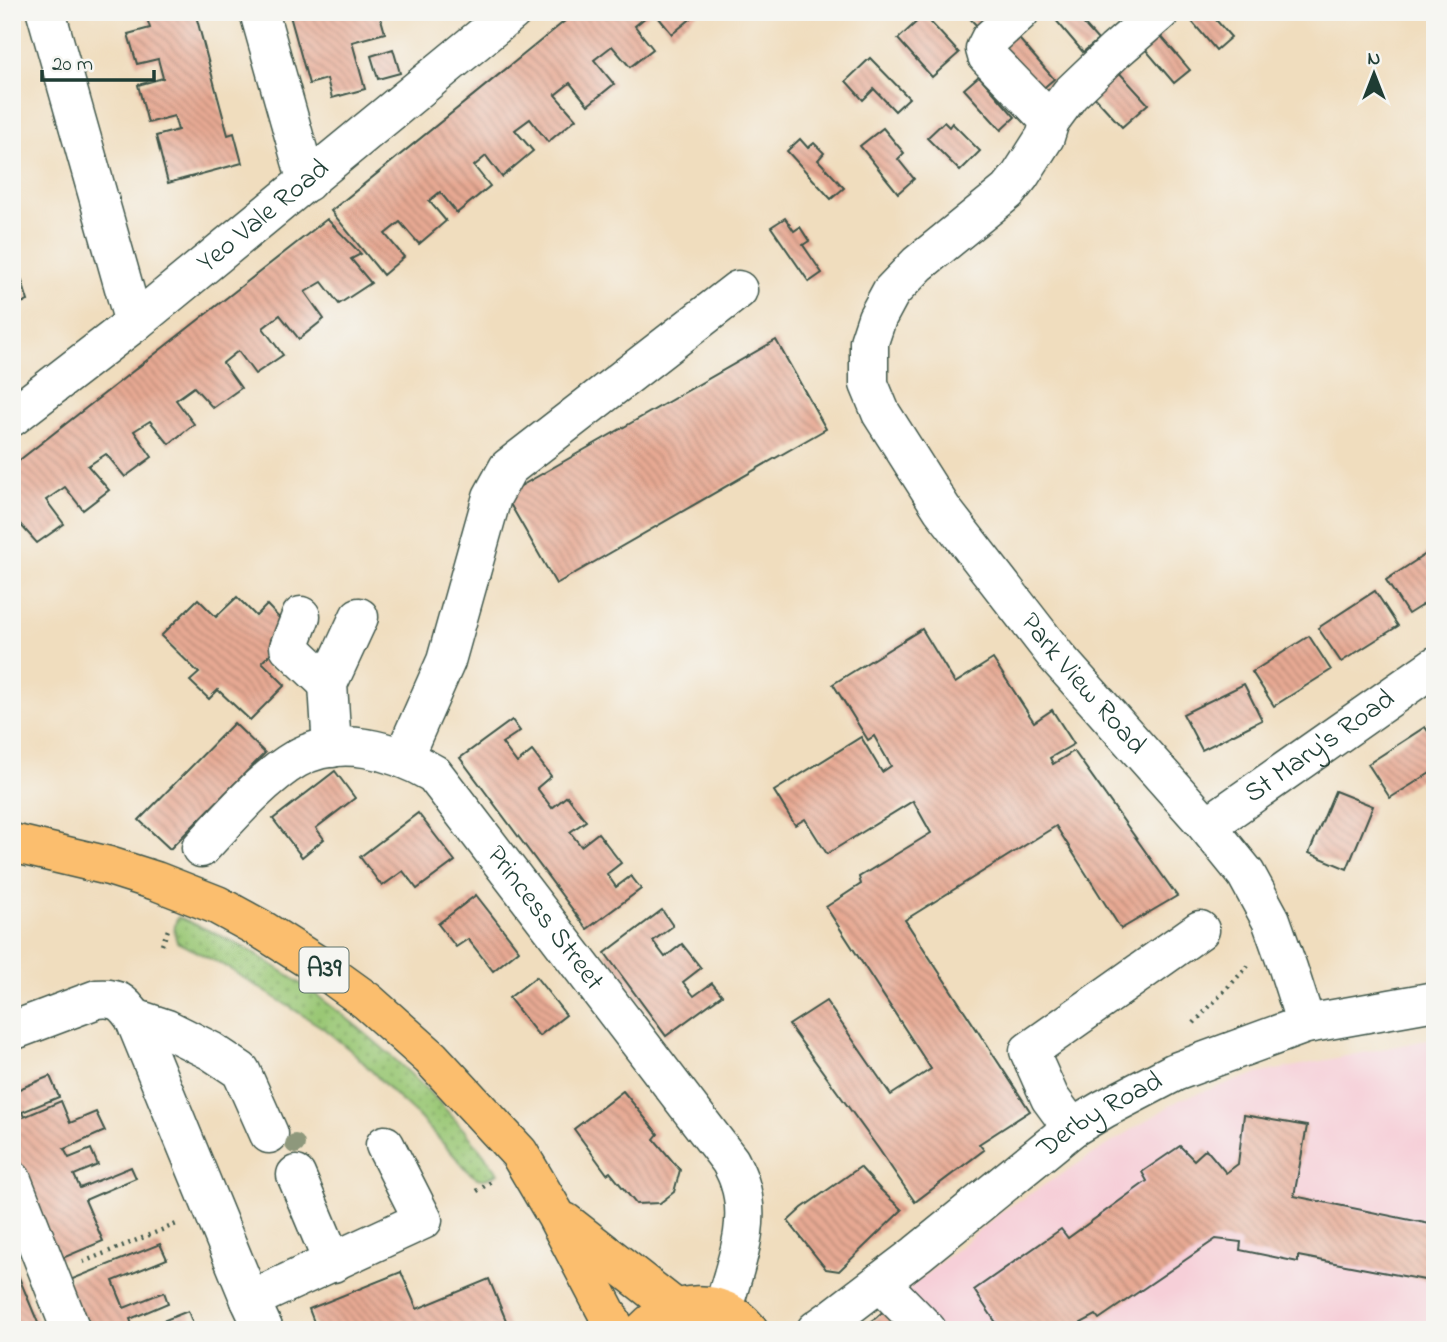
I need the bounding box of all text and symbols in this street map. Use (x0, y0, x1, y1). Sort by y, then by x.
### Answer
scale bar (42, 38, 154, 82)
north arrow (1338, 38, 1408, 108)
text: N (1368, 46, 1381, 73)
text: 20 m (52, 50, 93, 80)
street label: Yeo Vale Road (189, 149, 339, 283)
street label: Park View Road (1009, 604, 1156, 764)
street label: St Mary's Road (1236, 679, 1404, 814)
street label: Princess Street (476, 837, 613, 1000)
road number: A39 (300, 948, 348, 993)
street label: Derby Road (1028, 1061, 1170, 1169)

